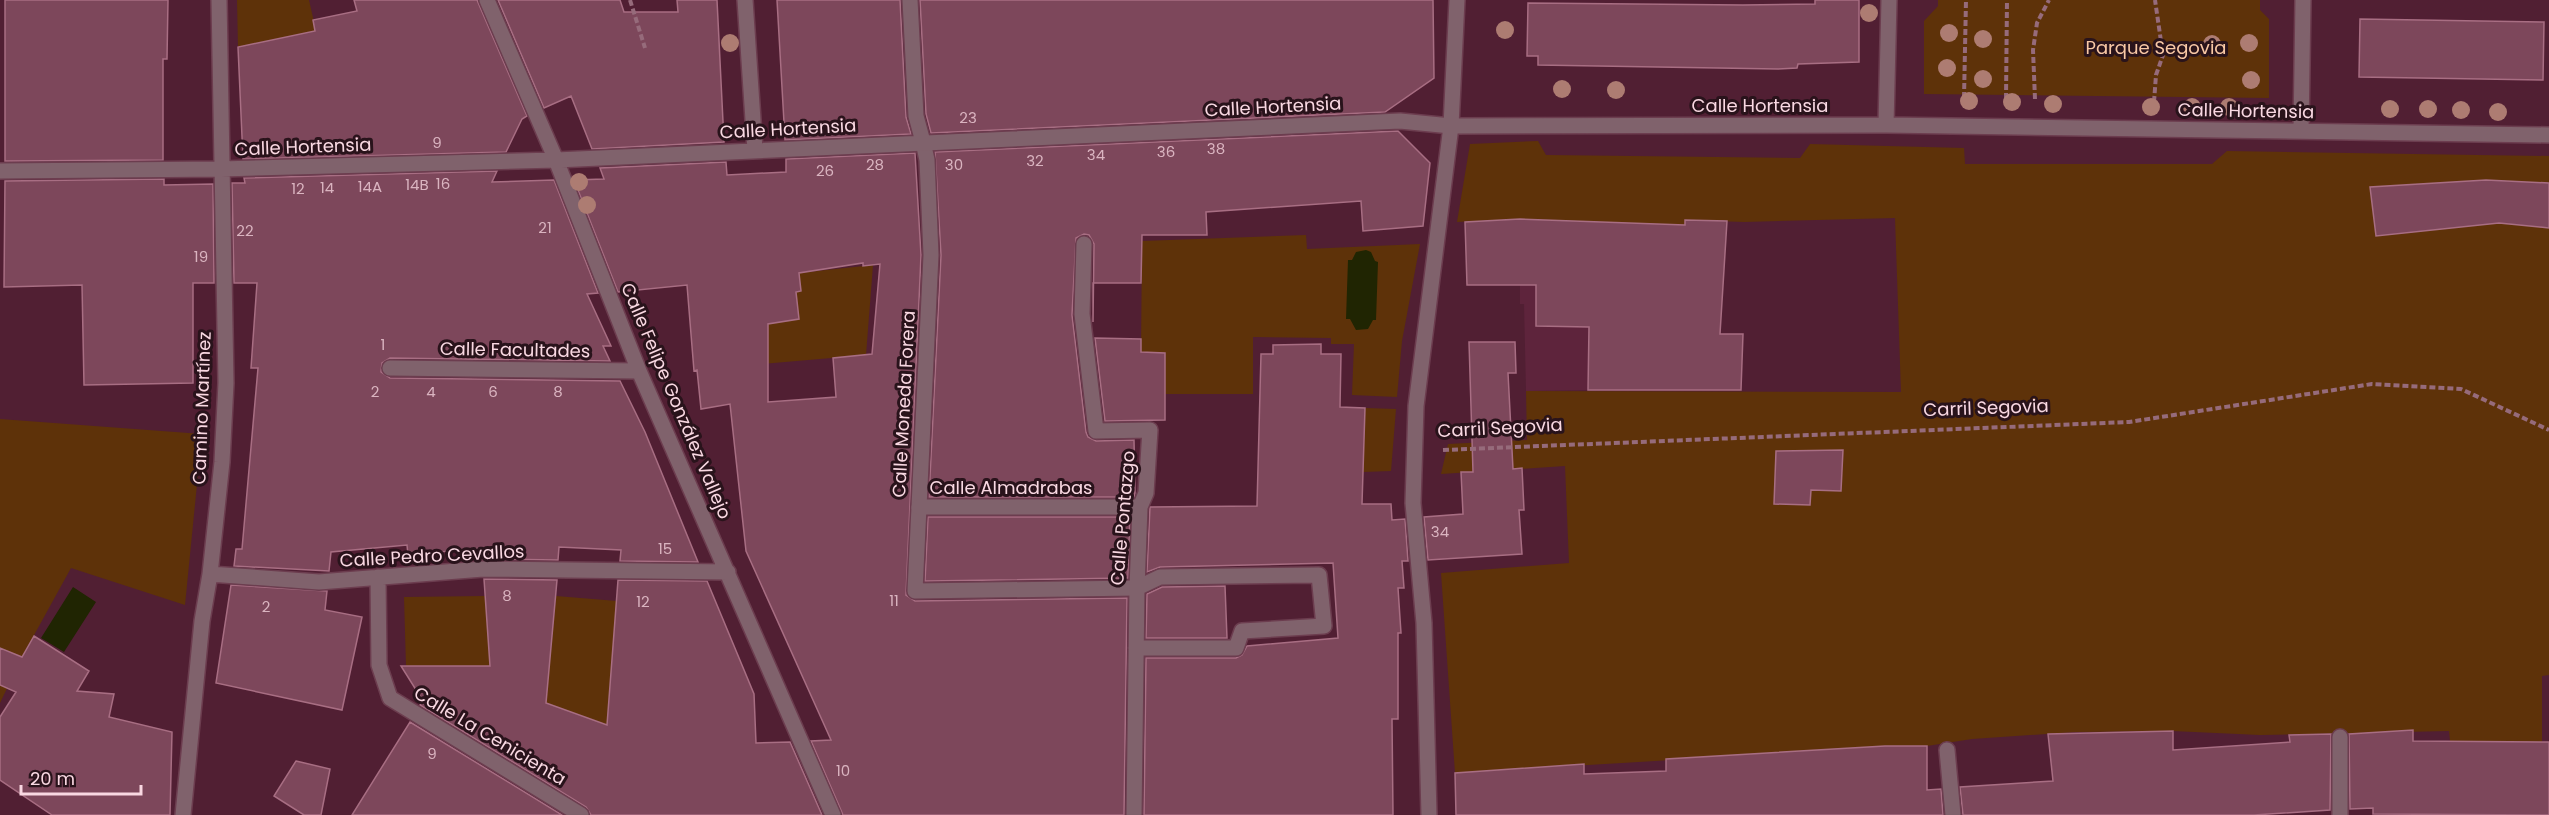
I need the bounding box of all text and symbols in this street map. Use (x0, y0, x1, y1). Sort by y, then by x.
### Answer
park label: Parque Segovia (2085, 35, 2227, 60)
street label: Calle Hortensia (1204, 90, 1342, 123)
street label: Calle Hortensia (1692, 93, 1828, 118)
street label: Calle Hortensia (2177, 97, 2315, 124)
house number: 23 (959, 107, 977, 128)
street label: Calle Hortensia (719, 112, 857, 145)
street label: Calle Hortensia (234, 132, 372, 161)
house number: 9 (432, 132, 442, 153)
house number: 38 (1207, 138, 1225, 159)
house number: 36 (1157, 141, 1175, 162)
house number: 34 (1087, 144, 1105, 165)
house number: 32 (1026, 150, 1044, 171)
house number: 28 (866, 154, 884, 175)
house number: 30 (945, 154, 963, 175)
house number: 26 (816, 160, 834, 181)
house number: 16 (436, 173, 450, 194)
house number: 14B (405, 174, 429, 195)
house number: 14A (358, 176, 382, 197)
house number: 14 (320, 177, 334, 198)
house number: 12 (291, 178, 305, 199)
house number: 21 (538, 217, 552, 238)
house number: 22 (236, 220, 254, 241)
house number: 19 (194, 246, 208, 267)
street label: Calle Felipe González Vallejo (615, 279, 738, 523)
street label: Calle Moneda Forera (886, 310, 921, 498)
street label: Camino Martínez (186, 331, 217, 485)
house number: 1 (381, 334, 385, 355)
street label: Calle Facultades (440, 336, 590, 363)
house number: 2 (371, 381, 379, 402)
house number: 4 (426, 381, 436, 402)
house number: 6 (488, 381, 498, 402)
house number: 8 (553, 381, 563, 402)
street label: Carril Segovia (1923, 393, 2049, 422)
street label: Carril Segovia (1437, 412, 1563, 443)
street label: Calle Pontazgo (1104, 450, 1141, 586)
street label: Calle Almadrabas (930, 475, 1092, 500)
house number: 34 (1431, 521, 1449, 542)
street label: Calle Pedro Cevallos (339, 538, 525, 573)
house number: 15 (658, 538, 672, 559)
house number: 8 (502, 585, 512, 606)
house number: 11 (889, 590, 899, 611)
house number: 12 (636, 591, 650, 612)
house number: 2 (262, 596, 270, 617)
street label: Calle La Cenicienta (410, 680, 571, 791)
house number: 9 (427, 743, 437, 764)
scale bar (21, 758, 141, 796)
house number: 10 (836, 760, 850, 781)
text: 20 m (30, 766, 75, 791)

